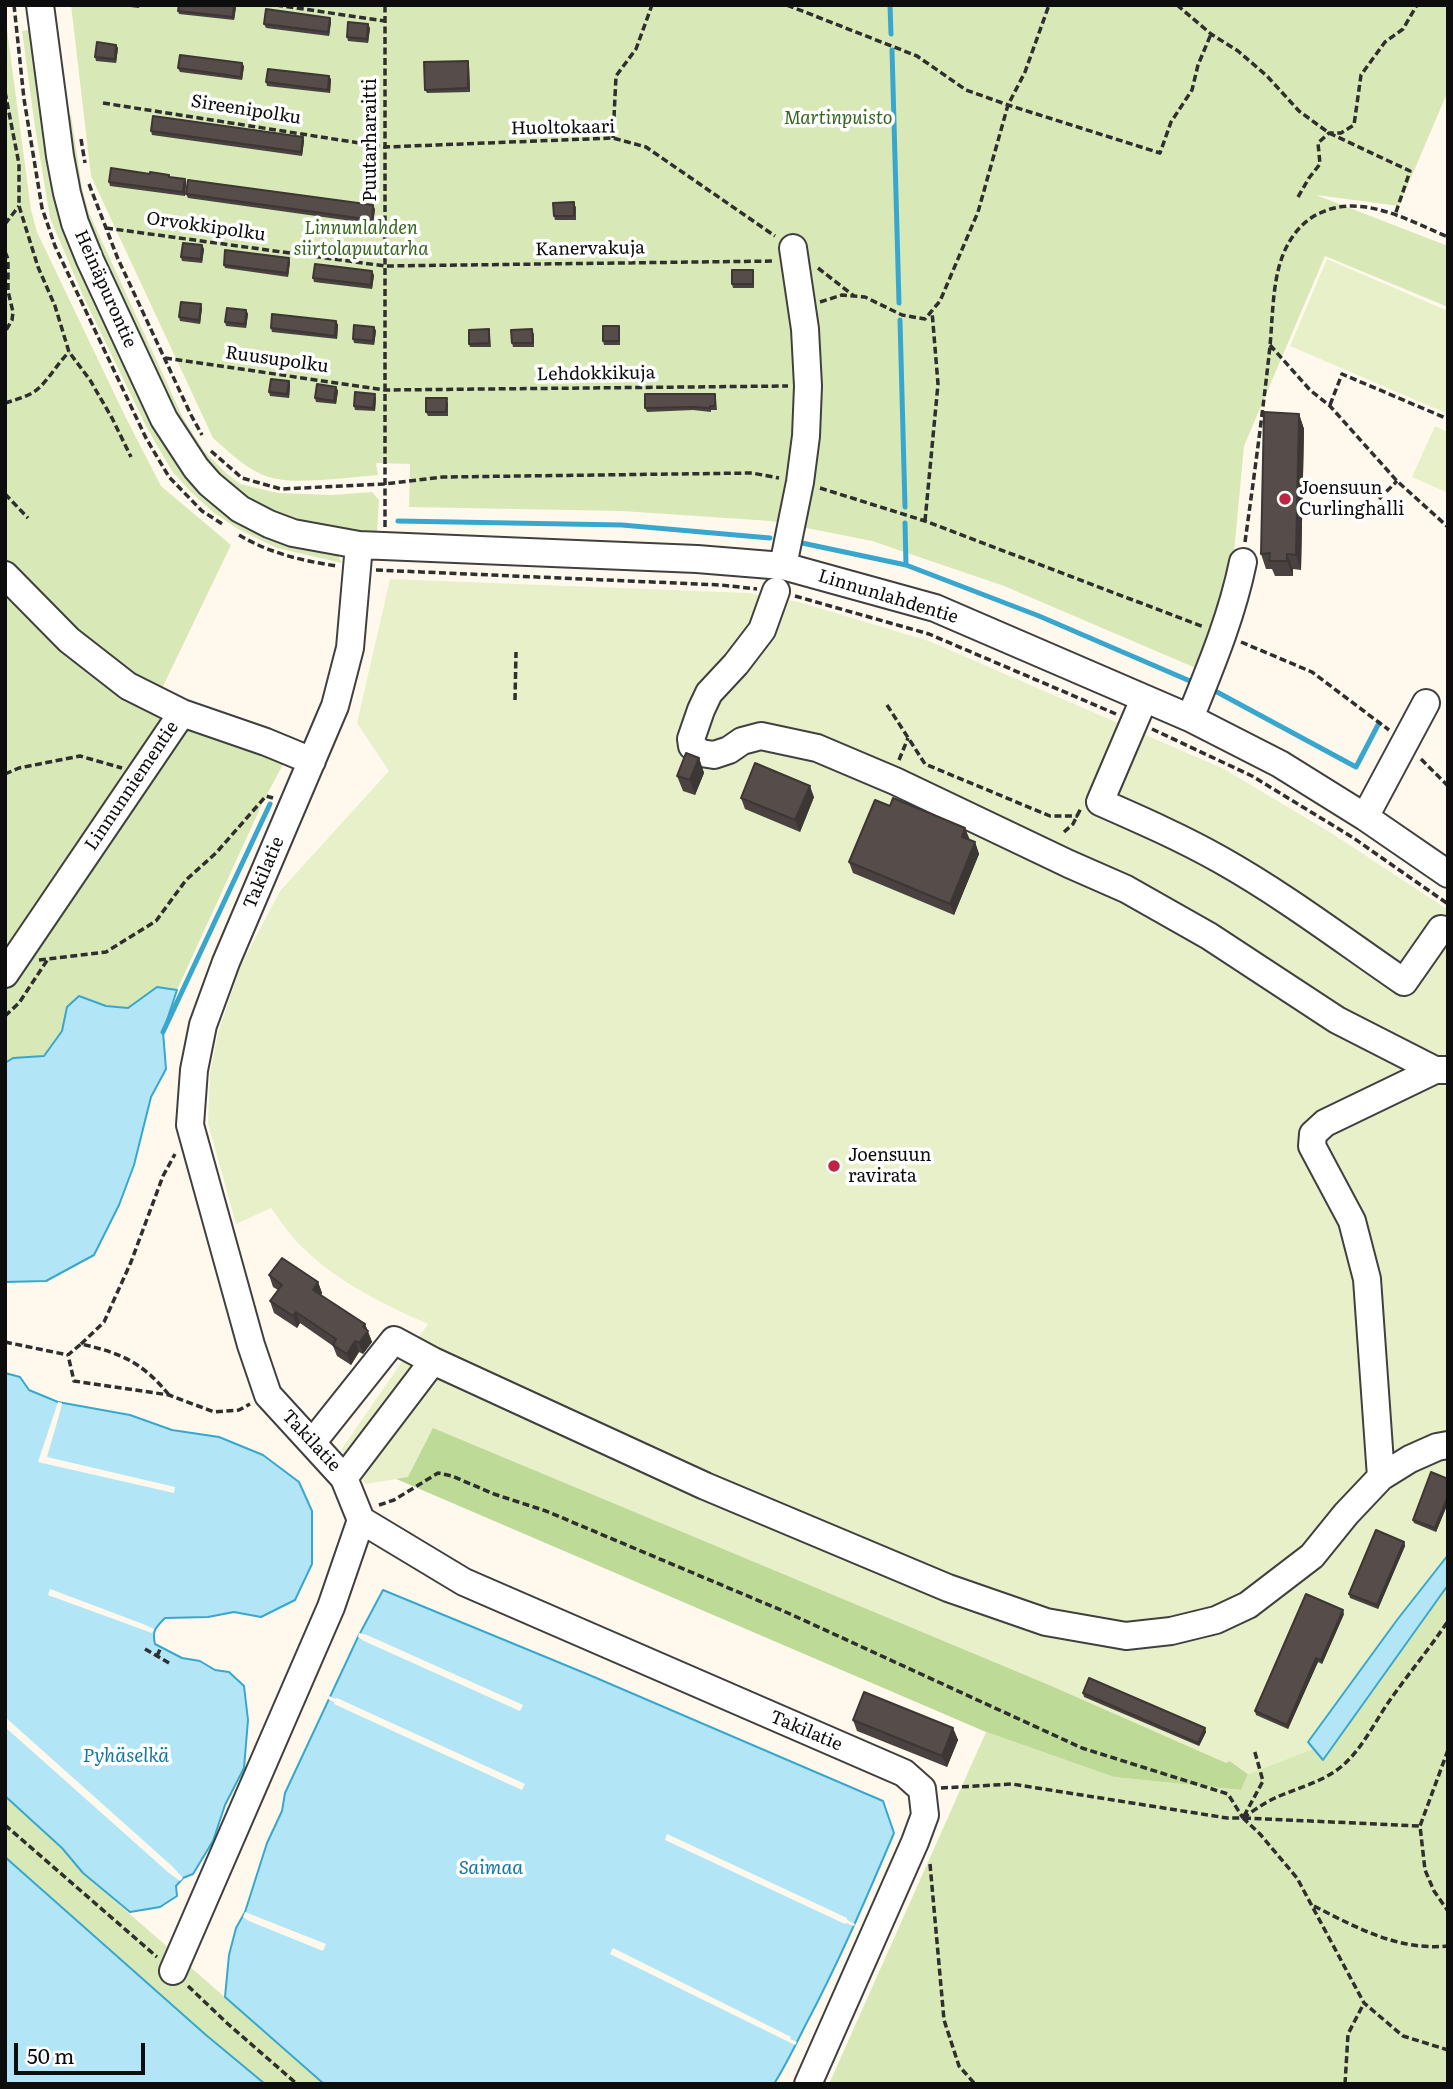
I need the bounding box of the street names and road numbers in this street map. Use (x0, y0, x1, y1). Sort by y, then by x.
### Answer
street label: Puutarharaitti (360, 78, 382, 202)
street label: Sireenipolku (189, 91, 303, 129)
street label: Huoltokaari (511, 116, 615, 140)
street label: Orvokkipolku (145, 208, 267, 246)
street label: Heinäpurontie (69, 227, 141, 351)
street label: Kanervakuja (535, 237, 645, 261)
street label: Ruusupolku (224, 342, 330, 378)
street label: Lehdokkikuja (537, 362, 655, 386)
street label: Linnunlahdentie (815, 565, 961, 629)
street label: Linnunniementie (81, 717, 183, 855)
street label: Takilatie (239, 834, 289, 912)
street label: Takilatie (277, 1406, 345, 1476)
street label: Takilatie (767, 1706, 845, 1756)

